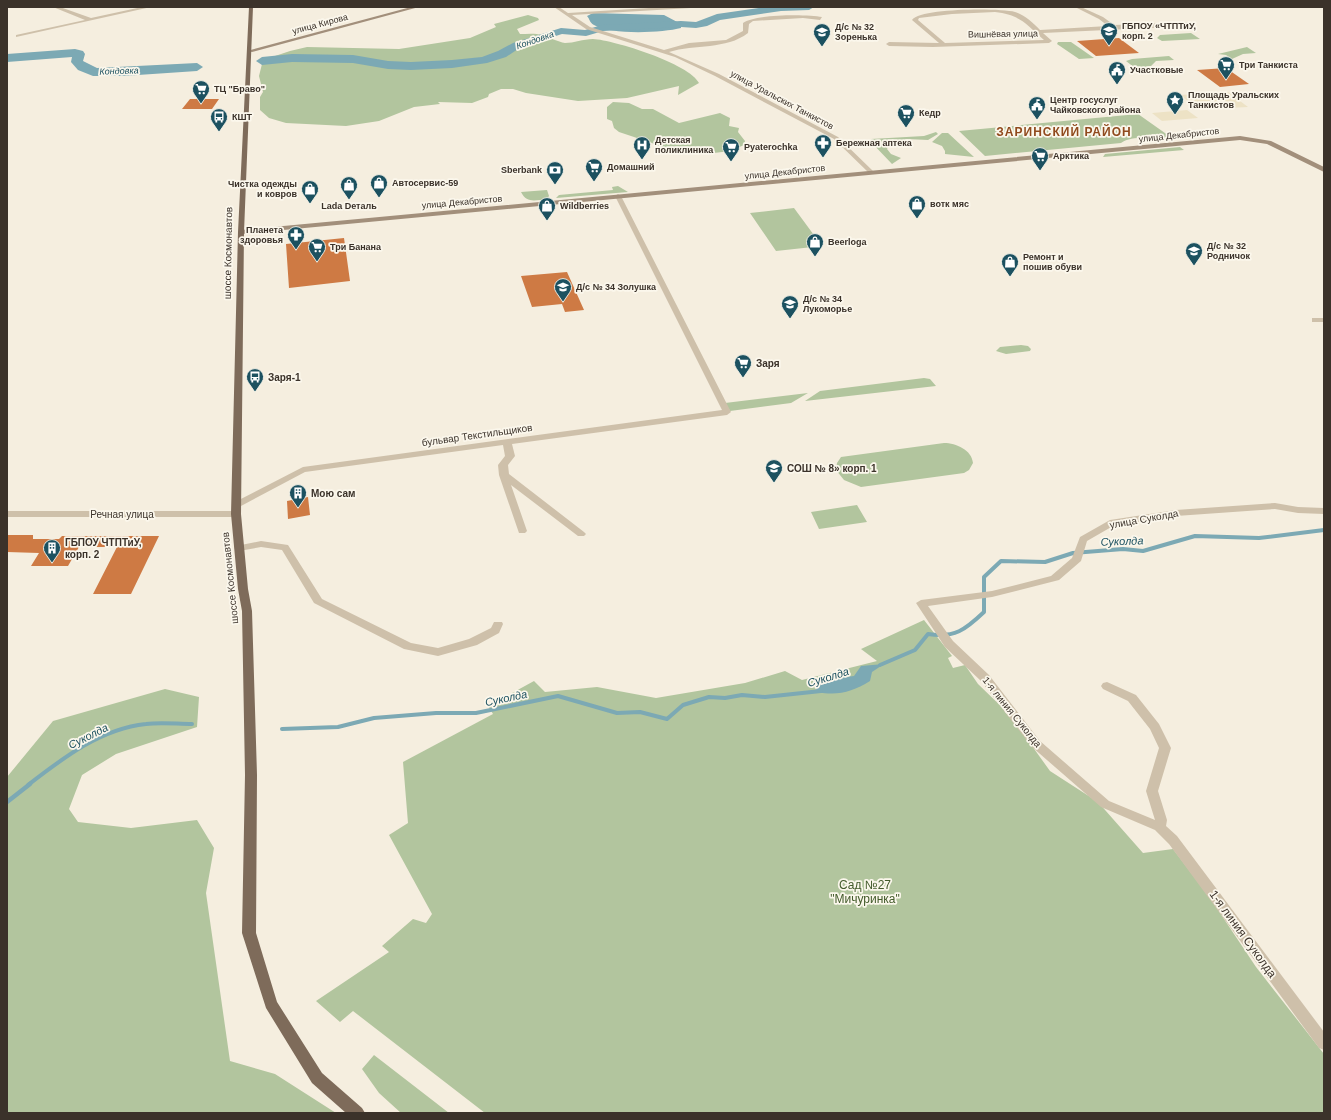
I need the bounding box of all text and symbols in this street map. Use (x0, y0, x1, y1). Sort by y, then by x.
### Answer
street label: улица Кирова (291, 12, 349, 36)
school or university icon: ГБПОУ «ЧТПТиУ, корп. 2 (1099, 21, 1119, 46)
place label: ГБПОУ «ЧТПТиУ, корп. 2 (1122, 21, 1196, 41)
school or university icon: Д/с № 32 Зоренька (812, 22, 832, 47)
place label: Д/с № 32 Зоренька (835, 22, 878, 42)
street label: Вишнёвая улица (968, 28, 1038, 40)
water label: Кондовка (515, 29, 555, 51)
supermarket icon: Три Танкиста (1216, 55, 1236, 80)
public building icon: Участковые (1107, 60, 1127, 85)
place label: Три Танкиста (1239, 60, 1299, 70)
water label: Кондовка (99, 65, 139, 77)
place label: Участковые (1130, 65, 1183, 75)
street label: улица Уральских Танкистов (729, 69, 835, 132)
supermarket icon: ТЦ "Браво" (191, 79, 211, 104)
place label: ТЦ "Браво" (214, 84, 265, 94)
place icon: Площадь Уральских Танкистов (1165, 90, 1185, 115)
place label: Площадь Уральских Танкистов (1188, 90, 1279, 110)
public building icon: Центр госуслуг Чайковского района (1027, 95, 1047, 120)
place label: Центр госуслуг Чайковского района (1050, 95, 1142, 115)
supermarket icon: Кедр (896, 103, 916, 128)
bus stop icon: КШТ (209, 107, 229, 132)
place label: Кедр (919, 108, 941, 118)
place label: КШТ (232, 112, 253, 122)
district label: ЗАРИНСКИЙ РАЙОН (996, 124, 1132, 139)
street label: улица Декабристов (1138, 126, 1220, 144)
pharmacy icon: Бережная аптека (813, 133, 833, 158)
hospital icon: Детская поликлиника (632, 135, 652, 160)
place label: Детская поликлиника (655, 135, 714, 155)
supermarket icon: Pyaterochka (721, 137, 741, 162)
place label: Бережная аптека (836, 138, 913, 148)
place label: Pyaterochka (744, 142, 799, 152)
supermarket icon: Арктика (1030, 146, 1050, 171)
place label: Арктика (1053, 151, 1090, 161)
supermarket icon: Домашний (584, 157, 604, 182)
bank icon: Sberbank (545, 160, 565, 185)
place label: Домашний (607, 162, 654, 172)
street label: улица Декабристов (744, 163, 826, 181)
place label: Sberbank (501, 165, 543, 175)
shop icon: Автосервис-59 (369, 173, 389, 198)
shop icon: Lada Dеталь (339, 175, 359, 200)
place label: Автосервис-59 (392, 178, 458, 188)
place label: Чистка одежды и ковров (228, 179, 297, 199)
shop icon: Чистка одежды и ковров (300, 179, 320, 204)
street label: улица Декабристов (421, 193, 503, 211)
shop icon: вотк мяс (907, 194, 927, 219)
shop icon: Wildberries (537, 196, 557, 221)
place label: вотк мяс (930, 199, 969, 209)
place label: Lada Dеталь (321, 201, 377, 211)
place label: Wildberries (560, 201, 609, 211)
street label: шоссе Космонавтов (222, 207, 234, 299)
place label: Планета здоровья (240, 225, 284, 245)
pharmacy icon: Планета здоровья (286, 225, 306, 250)
shop icon: Beerloga (805, 232, 825, 257)
supermarket icon: Три Банана (307, 237, 327, 262)
place label: Beerloga (828, 237, 868, 247)
school or university icon: Д/с № 32 Родничок (1184, 241, 1204, 266)
place label: Д/с № 32 Родничок (1207, 241, 1251, 261)
place label: Три Банана (330, 242, 382, 252)
shop icon: Ремонт и пошив обуви (1000, 252, 1020, 277)
place label: Ремонт и пошив обуви (1023, 252, 1082, 272)
school or university icon: Д/с № 34 Золушка (553, 277, 573, 302)
place label: Д/с № 34 Золушка (576, 282, 657, 292)
school or university icon: Д/с № 34 Лукоморье (780, 294, 800, 319)
place label: Д/с № 34 Лукоморье (803, 294, 852, 314)
supermarket icon: Заря (733, 353, 753, 378)
place label: Заря (756, 358, 780, 369)
bus stop icon: Заря-1 (245, 367, 265, 392)
place label: Заря-1 (268, 372, 301, 383)
street label: бульвар Текстильщиков (421, 422, 533, 448)
school or university icon: СОШ № 8» корп. 1 (764, 458, 784, 483)
place label: СОШ № 8» корп. 1 (787, 463, 877, 474)
building icon: Мою сам (288, 483, 308, 508)
place label: Мою сам (311, 488, 355, 499)
street label: улица Суколда (1109, 507, 1180, 530)
street label: Речная улица (90, 509, 154, 520)
street label: шоссе Космонавтов (220, 532, 240, 624)
water label: Суколда (1100, 534, 1144, 548)
place label: ГБПОУ ЧТПТиУ, корп. 2 (65, 537, 142, 560)
building icon: ГБПОУ ЧТПТиУ, корп. 2 (42, 538, 62, 563)
water label: Суколда (806, 665, 850, 689)
street label: 1-я линия Суколда (980, 675, 1044, 750)
water label: Суколда (484, 688, 528, 708)
water label: Суколда (66, 721, 110, 751)
park label: Сад №27 "Мичуринка" (830, 878, 900, 906)
street label: 1-я линия Суколда (1207, 888, 1280, 981)

